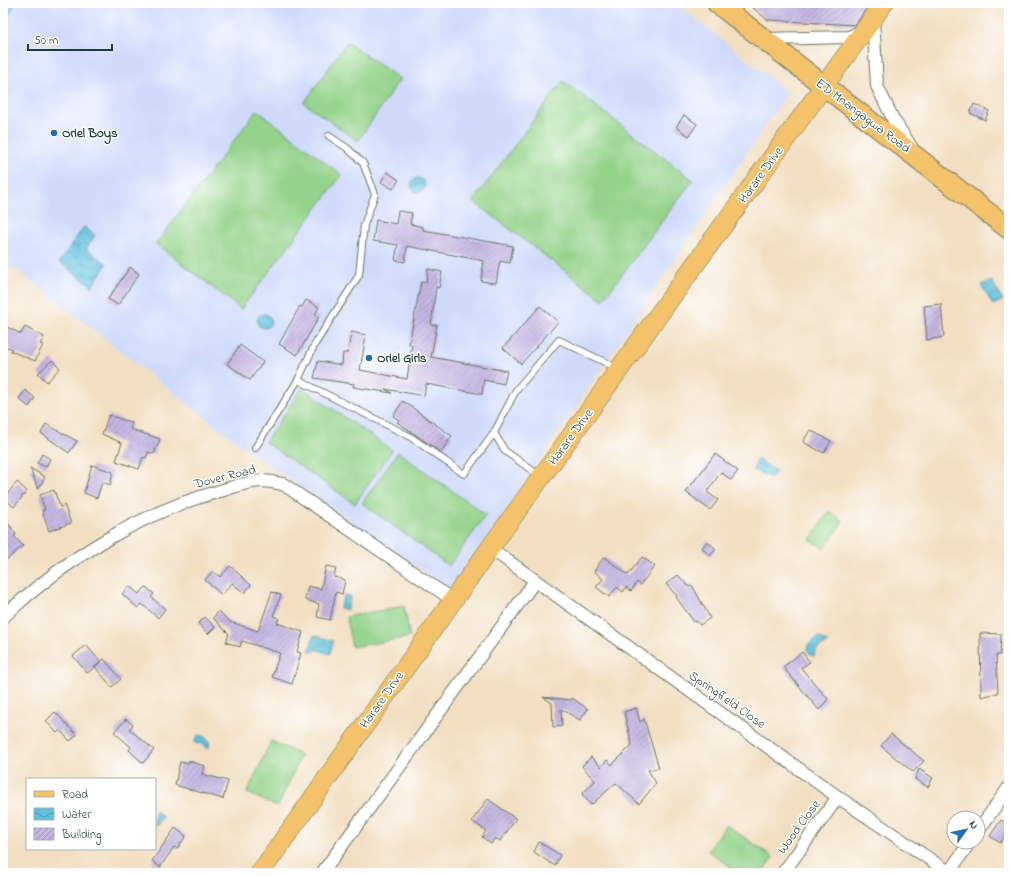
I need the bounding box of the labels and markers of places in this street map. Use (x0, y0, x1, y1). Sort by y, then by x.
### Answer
place label: Oriel Boys (62, 124, 118, 145)
marker: Oriel Boys (49, 128, 59, 138)
place label: Oriel Girls (377, 349, 427, 368)
marker: Oriel Girls (364, 353, 374, 363)

